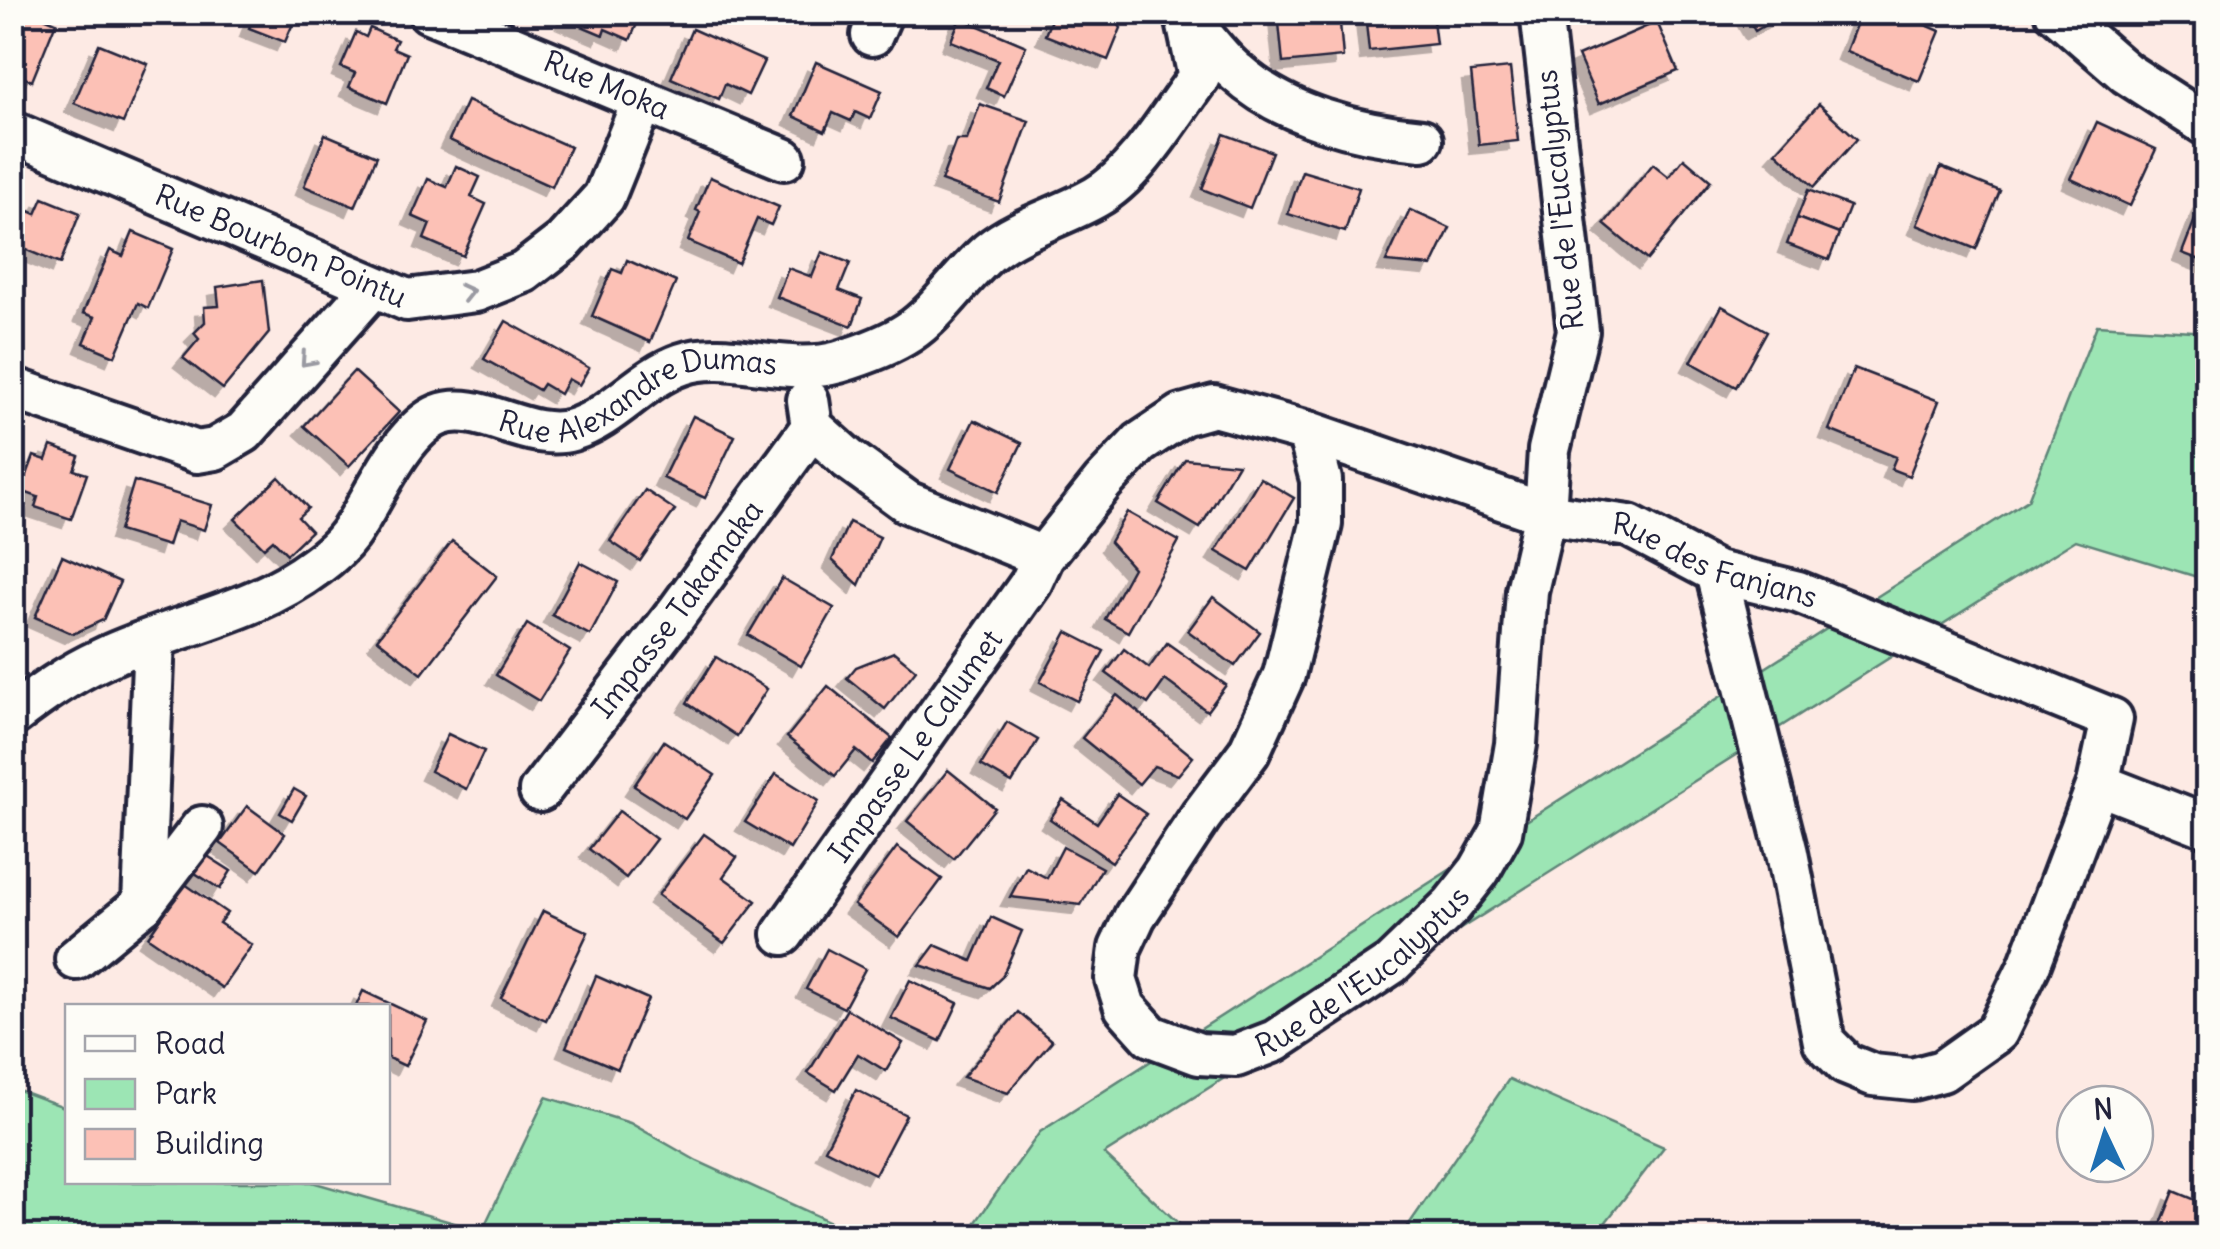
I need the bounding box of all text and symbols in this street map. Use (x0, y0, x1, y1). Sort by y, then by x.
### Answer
street label: Rue Moka (538, 42, 675, 127)
street label: Rue de l'Eucalyptus (1526, 68, 1592, 332)
street label: Rue Bourbon Pointu (150, 175, 413, 316)
one-way arrow (458, 282, 475, 303)
street label: Rue Alexandre Dumas (494, 339, 779, 451)
one-way arrow (301, 348, 319, 367)
street label: Impasse Takamaka (583, 492, 771, 725)
street label: Rue des Fanjans (1610, 504, 1824, 616)
street label: Impasse Le Calumet (820, 622, 1010, 869)
street label: Rue de l'Eucalyptus (1250, 878, 1477, 1065)
legend (65, 1004, 390, 1184)
text: Road (155, 1024, 225, 1062)
text: Park (155, 1074, 217, 1112)
north arrow (2055, 1084, 2155, 1184)
text: N (2092, 1090, 2114, 1128)
text: Building (155, 1124, 264, 1162)

